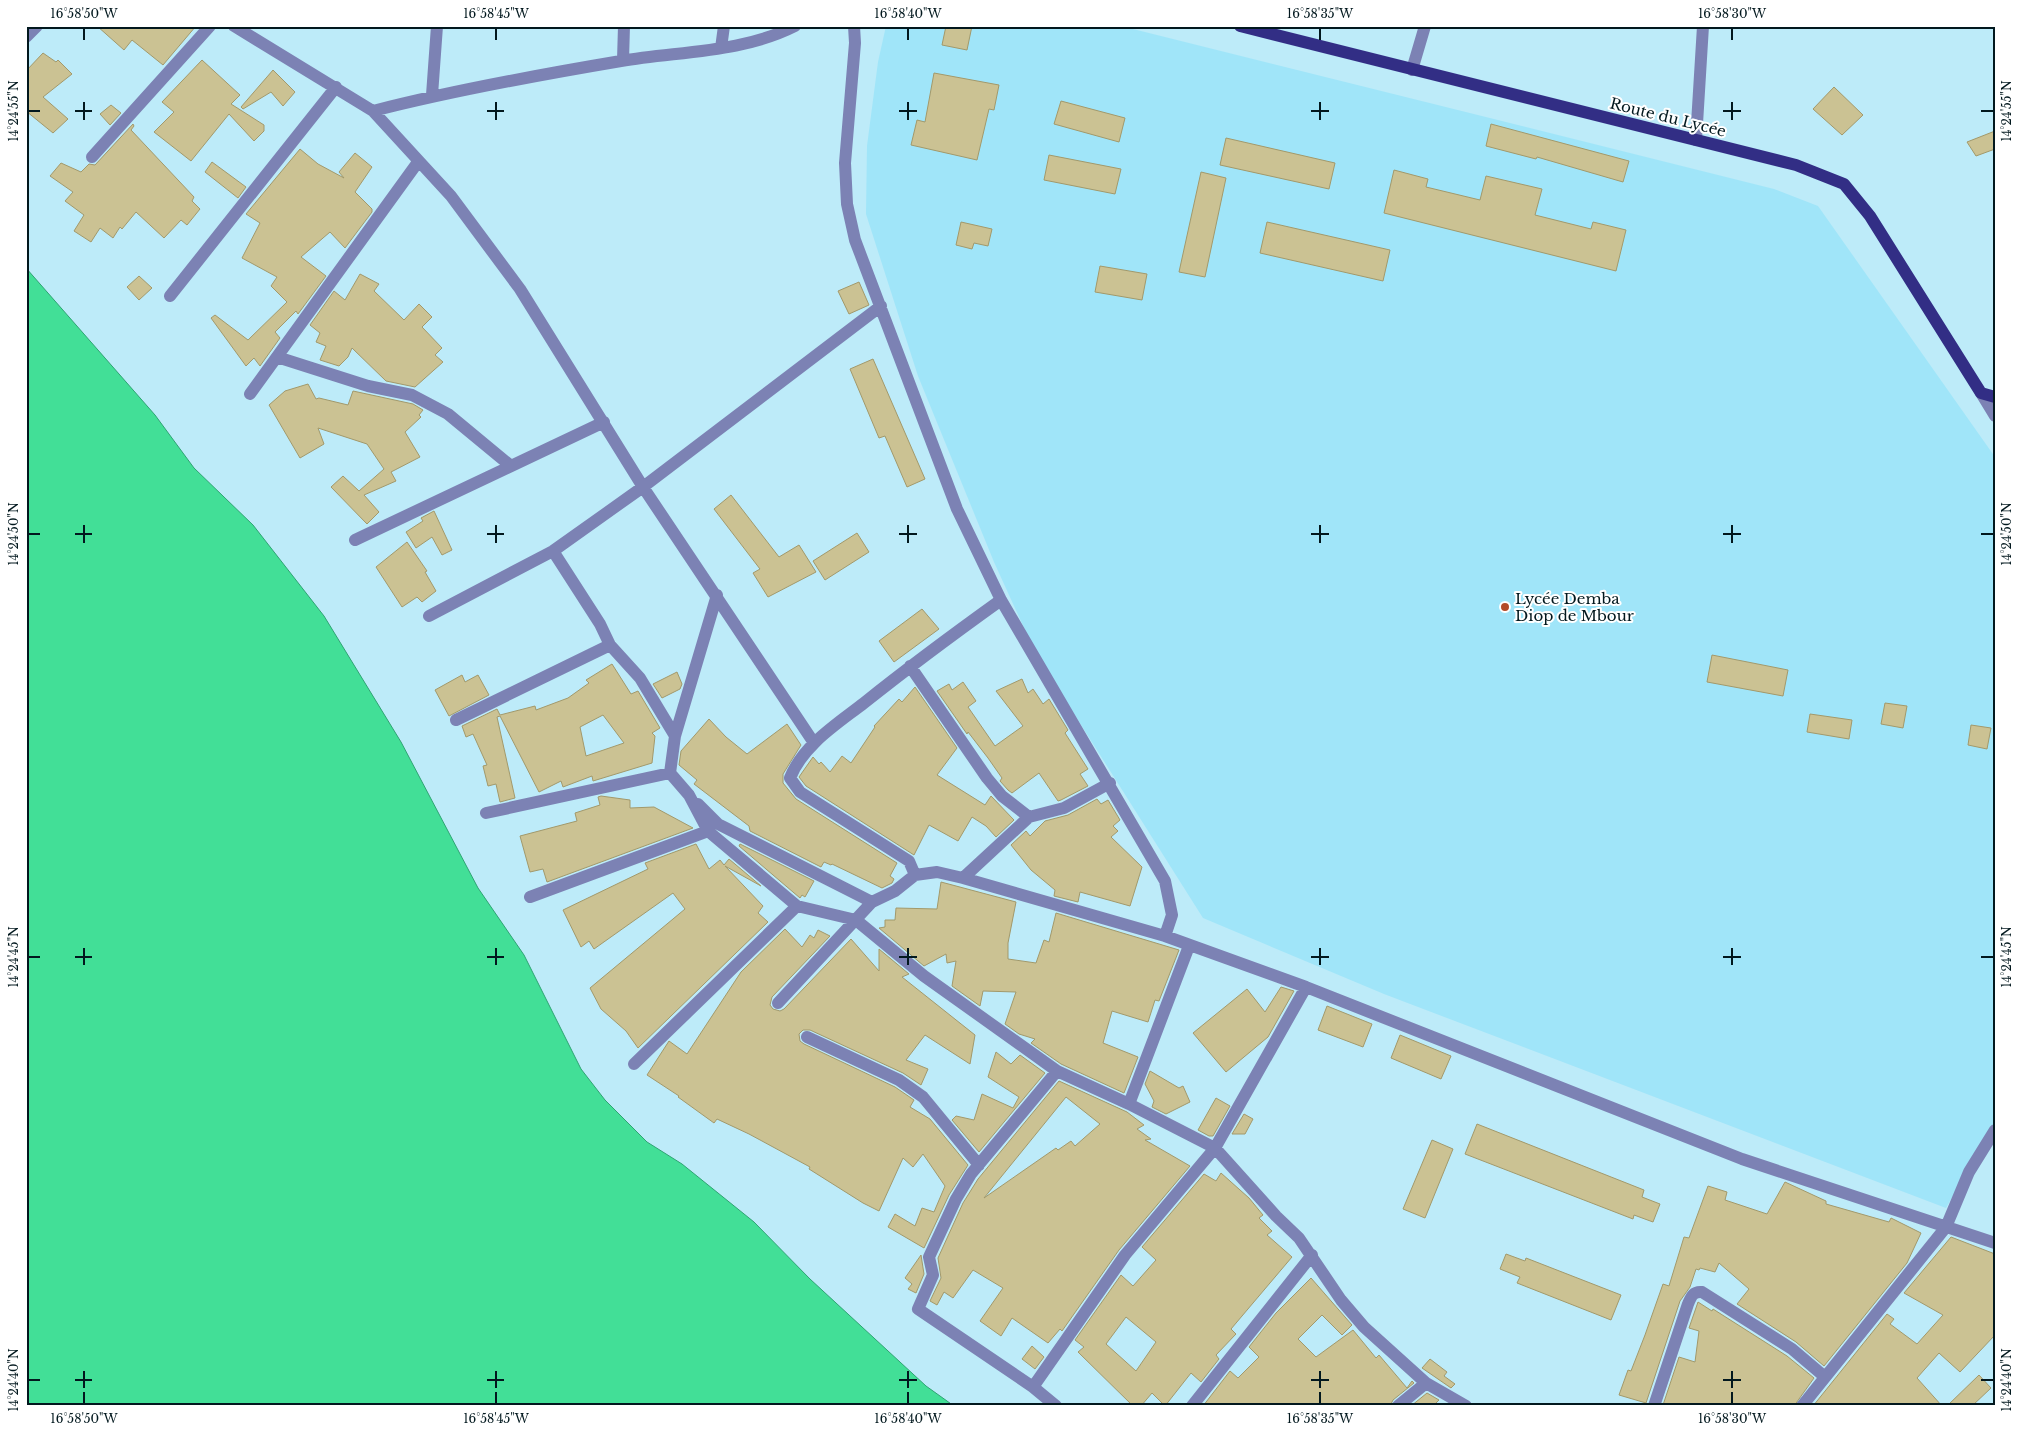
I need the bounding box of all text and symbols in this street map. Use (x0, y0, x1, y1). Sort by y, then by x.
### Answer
text: 16°58'50"W (50, 6, 119, 21)
text: 16°58'45"W (463, 6, 530, 21)
text: 16°58'40"W (874, 6, 943, 21)
text: 16°58'35"W (1287, 6, 1354, 21)
text: 16°58'30"W (1698, 6, 1767, 21)
text: 14°24'55"N (6, 80, 21, 142)
text: 14°24'55"N (1999, 80, 2014, 142)
street label: Route du Lycée (1608, 93, 1728, 141)
text: 14°24'50"N (6, 502, 21, 566)
text: 14°24'50"N (1999, 502, 2014, 566)
place label: Lycée Demba Diop de Mbour (1515, 589, 1635, 625)
marker: Lycée Demba Diop de Mbour (1499, 601, 1511, 613)
text: 14°24'45"N (6, 926, 21, 988)
text: 14°24'45"N (1999, 926, 2014, 988)
text: 14°24'40"N (6, 1348, 21, 1412)
text: 14°24'40"N (1999, 1348, 2014, 1412)
text: 16°58'50"W (50, 1411, 119, 1426)
text: 16°58'45"W (463, 1411, 530, 1426)
text: 16°58'40"W (874, 1411, 943, 1426)
text: 16°58'35"W (1287, 1411, 1354, 1426)
text: 16°58'30"W (1698, 1411, 1767, 1426)

